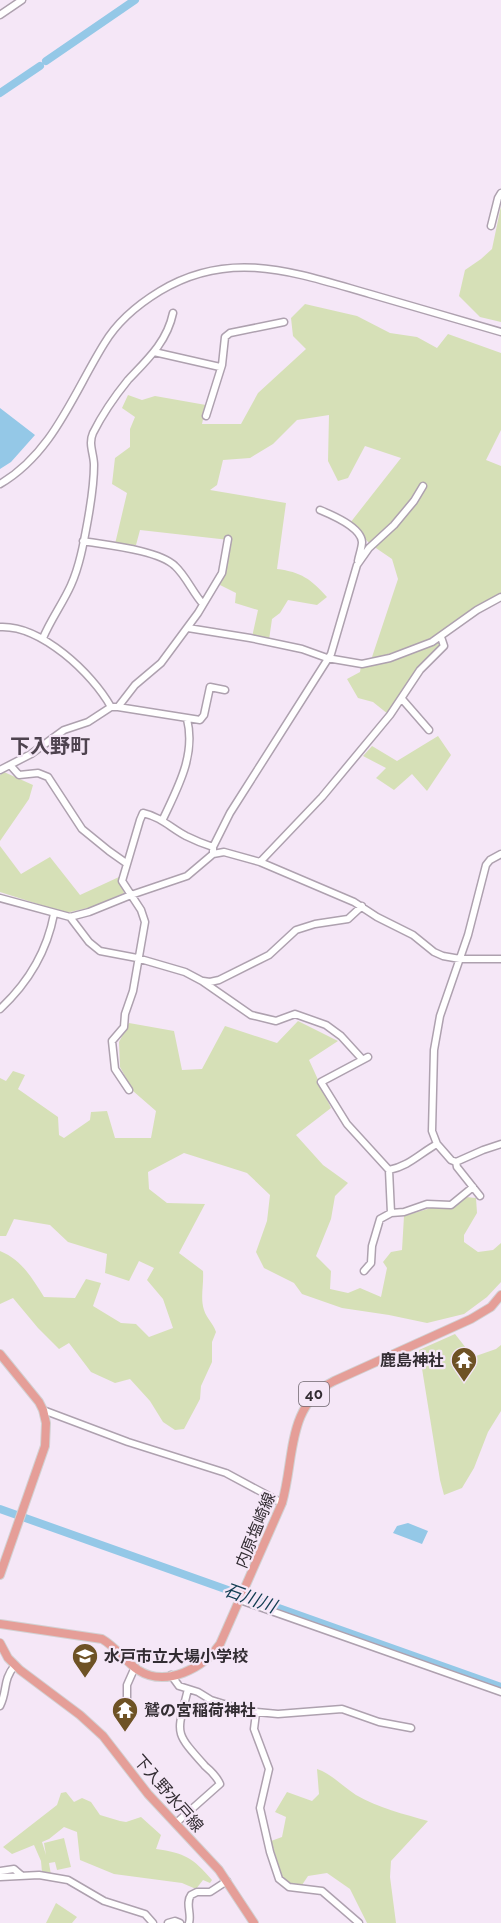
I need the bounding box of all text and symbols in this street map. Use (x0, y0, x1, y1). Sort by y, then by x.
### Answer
district label: 下入野町 (10, 734, 90, 758)
temple icon: 鹿島神社 (449, 1345, 479, 1383)
place label: 鹿島神社 (380, 1351, 444, 1370)
road number: 40 (299, 1382, 329, 1406)
street label: 内原塩崎線 (232, 1490, 279, 1571)
water label: 石川川 (221, 1578, 281, 1617)
school or university icon: 水戸市立大場小学校 (70, 1641, 100, 1679)
place label: 水戸市立大場小学校 (104, 1647, 248, 1666)
temple icon: 鷲の宮稲荷神社 (110, 1695, 140, 1733)
place label: 鷲の宮稲荷神社 (144, 1701, 256, 1720)
street label: 下入野水戸線 (130, 1751, 207, 1836)

